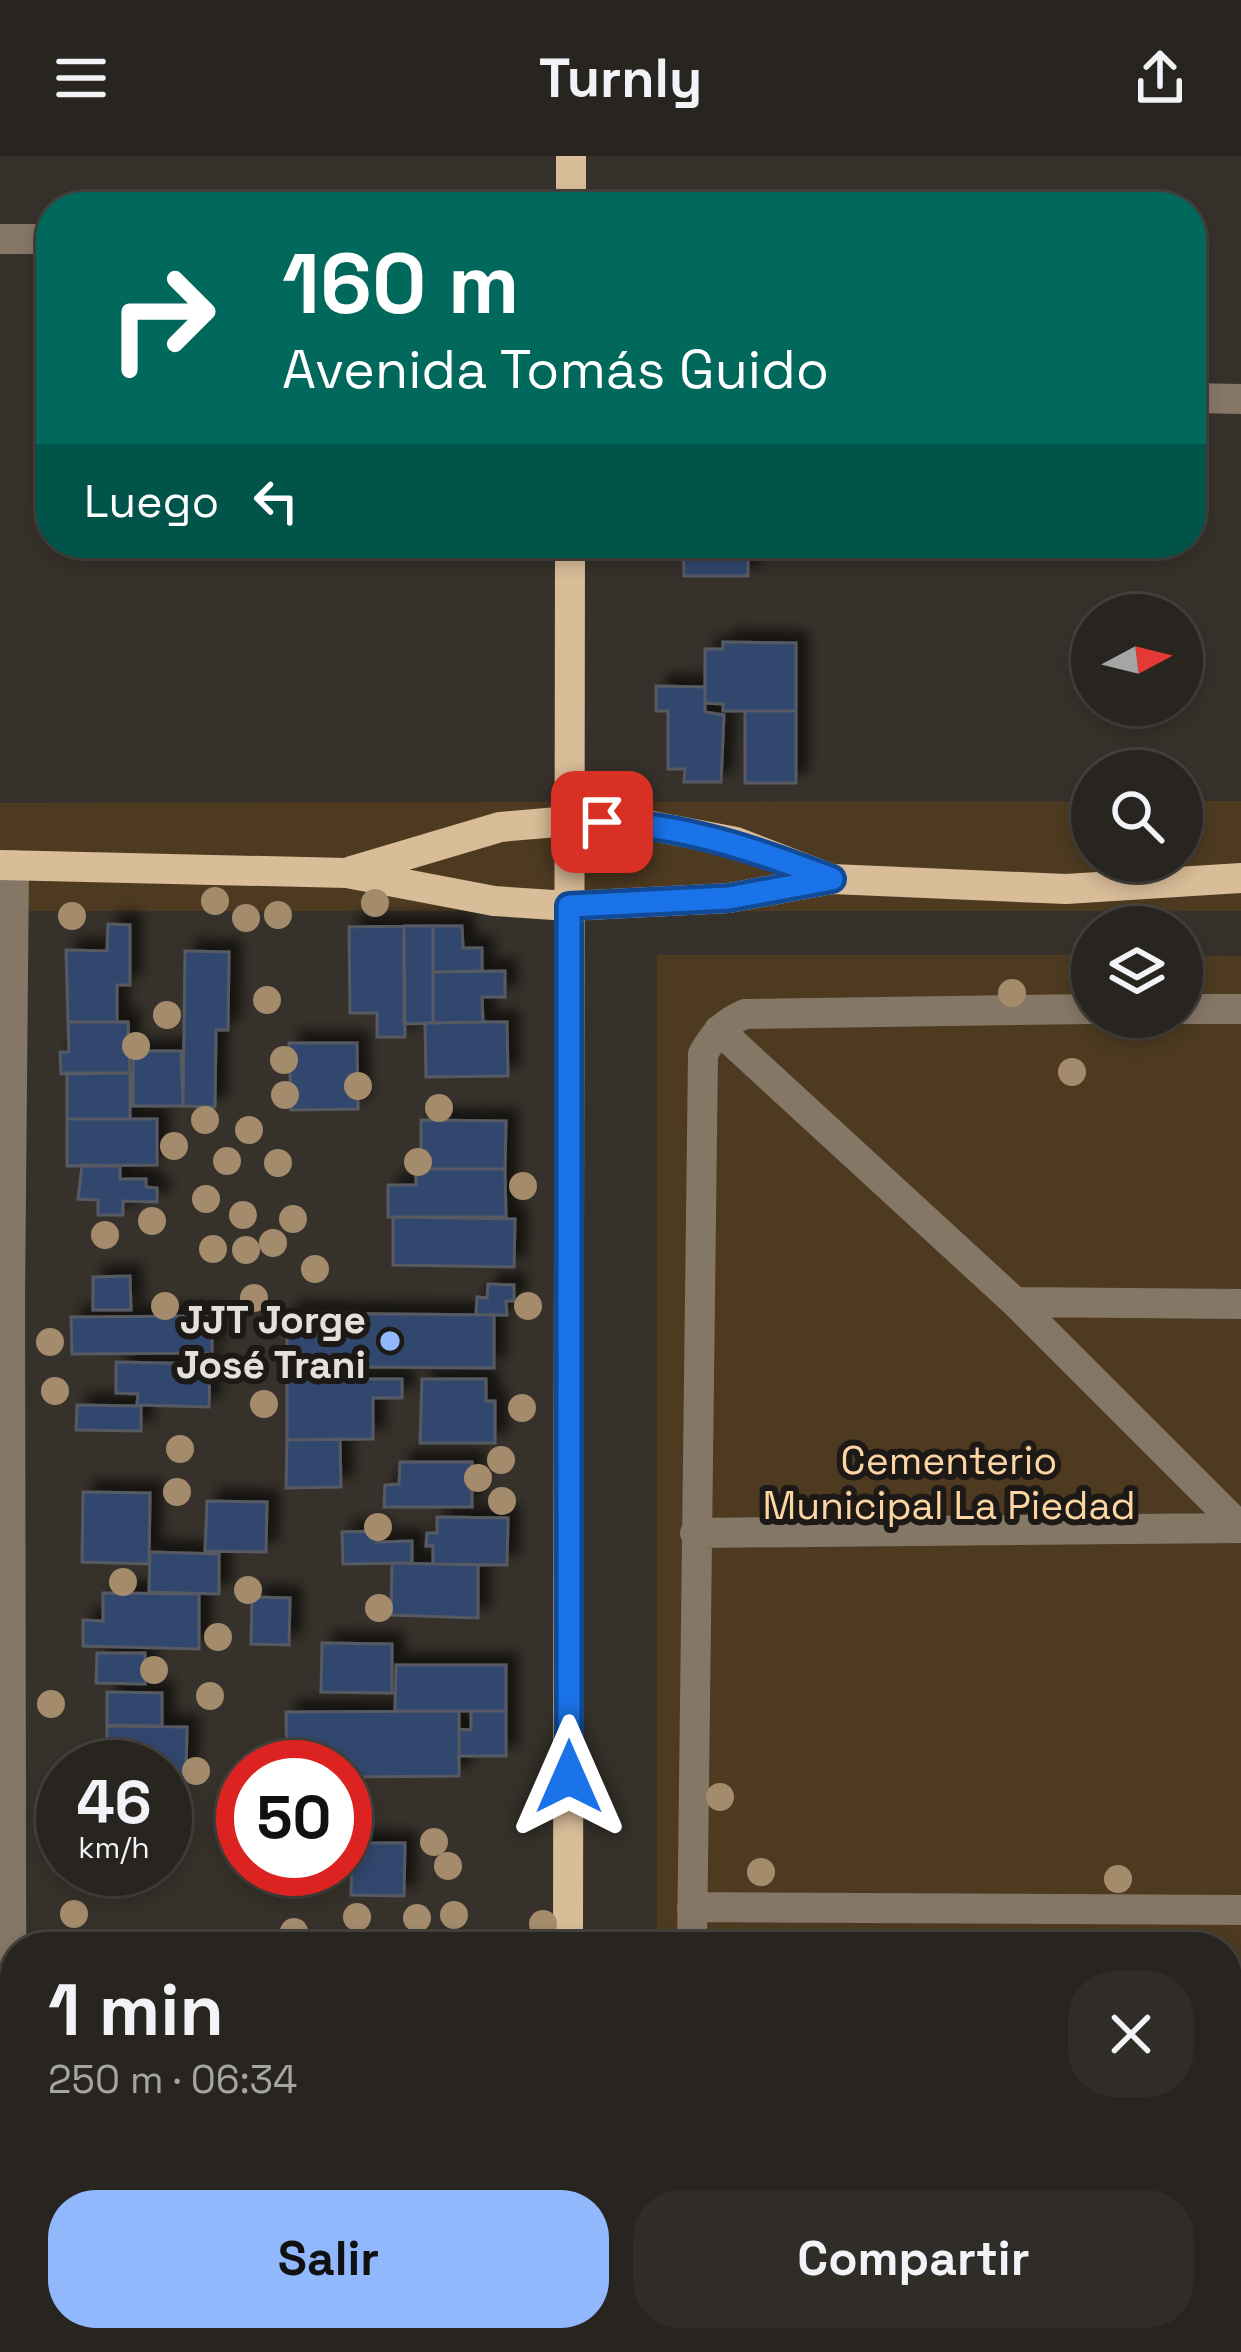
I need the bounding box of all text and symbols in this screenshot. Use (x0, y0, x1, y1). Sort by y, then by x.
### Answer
text: Turnly (539, 44, 702, 113)
icon: menu (48, 45, 114, 111)
icon: share (1127, 45, 1193, 111)
text: 160 m (282, 230, 519, 338)
icon: right (84, 240, 240, 396)
text: Avenida Tomás Guido (282, 335, 829, 404)
icon: left (243, 468, 309, 534)
text: Luego (84, 473, 219, 530)
north arrow (1071, 594, 1203, 726)
map controls (1071, 594, 1203, 1038)
button: search (1071, 750, 1203, 882)
pin (551, 771, 653, 873)
icon: arrive (569, 789, 635, 855)
button: layers (1071, 906, 1203, 1038)
place label: JJT Jorge José Trani (176, 1295, 366, 1389)
marker: JJT Jorge José Trani (377, 1328, 403, 1354)
park label: Cementerio Municipal La Piedad (762, 1436, 1136, 1530)
position arrow (506, 1714, 632, 1840)
speed limit sign: 50 (216, 1740, 372, 1896)
text: 46 (76, 1764, 152, 1841)
text: km/h (78, 1828, 150, 1867)
text: 1 min (48, 1964, 224, 2056)
button: close (1068, 1971, 1194, 2097)
text: 250 m · 06:34 (48, 2055, 297, 2104)
button: Salir (48, 2190, 609, 2328)
button: Compartir (633, 2190, 1194, 2328)

